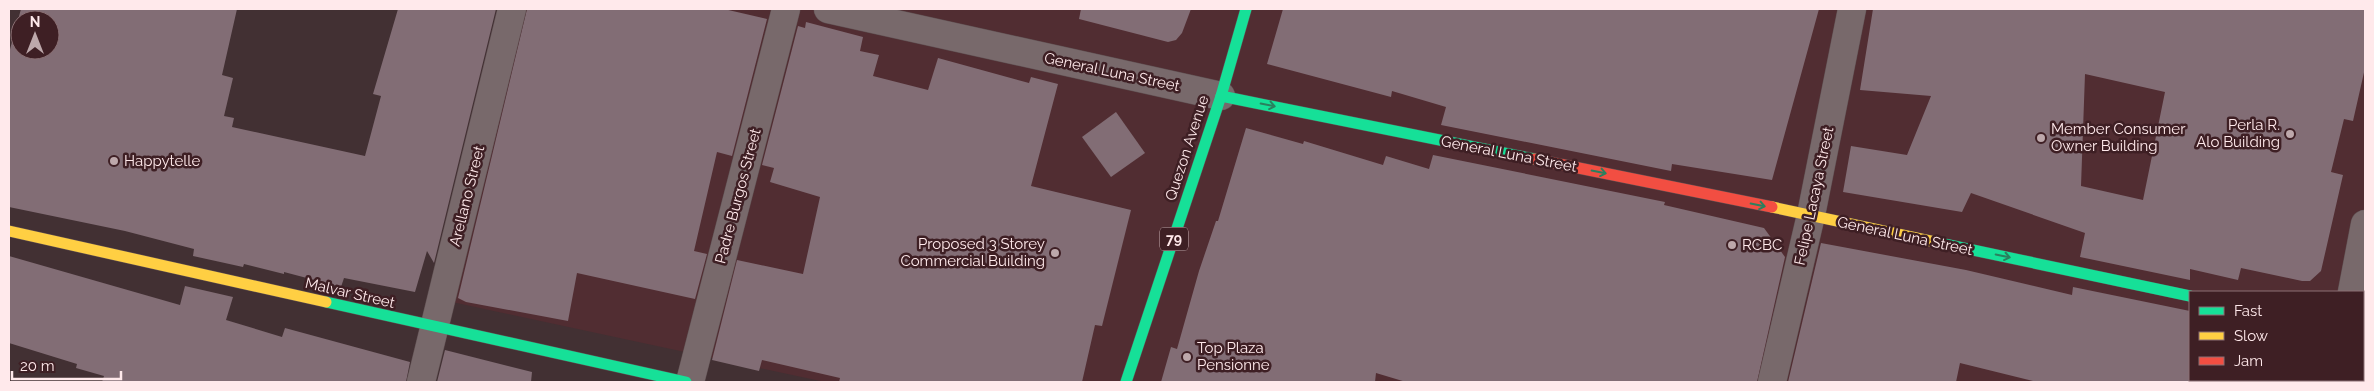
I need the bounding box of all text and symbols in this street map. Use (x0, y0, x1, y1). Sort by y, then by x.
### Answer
north arrow (10, 10, 60, 60)
text: N (30, 14, 40, 30)
street label: General Luna Street (1043, 49, 1181, 95)
street label: Quezon Avenue (1161, 93, 1213, 203)
one-way arrow (1260, 101, 1276, 111)
place label: Perla R. Alo Building (2196, 116, 2280, 151)
place label: Member Consumer Owner Building (2051, 120, 2186, 155)
street label: Felipe Lacaya Street (1791, 125, 1837, 267)
street label: Padre Burgos Street (711, 126, 765, 266)
marker: Perla R. Alo Building (2284, 128, 2296, 140)
street label: General Luna Street (1440, 132, 1578, 176)
marker: Member Consumer Owner Building (2035, 132, 2047, 144)
street label: Arellano Street (446, 144, 488, 248)
place label: Happytelle (124, 152, 200, 170)
marker: Happytelle (108, 155, 120, 167)
one-way arrow (1591, 168, 1607, 178)
one-way arrow (1750, 200, 1766, 210)
street label: General Luna Street (1836, 213, 1974, 259)
road number: 79 (1160, 228, 1188, 250)
place label: Proposed 3 Storey Commercial Building (900, 235, 1045, 270)
place label: RCBC (1742, 236, 1782, 254)
marker: RCBC (1726, 239, 1738, 251)
marker: Proposed 3 Storey Commercial Building (1049, 247, 1061, 259)
one-way arrow (1995, 252, 2011, 262)
street label: Malvar Street (303, 274, 397, 312)
legend (2189, 291, 2364, 381)
text: Fast (2234, 302, 2262, 320)
text: Slow (2234, 327, 2268, 345)
place label: Top Plaza Pensionne (1197, 339, 1270, 374)
scale bar (12, 348, 121, 380)
marker: Top Plaza Pensionne (1181, 351, 1193, 363)
text: Jam (2234, 352, 2263, 370)
text: 20 m (20, 357, 55, 375)

